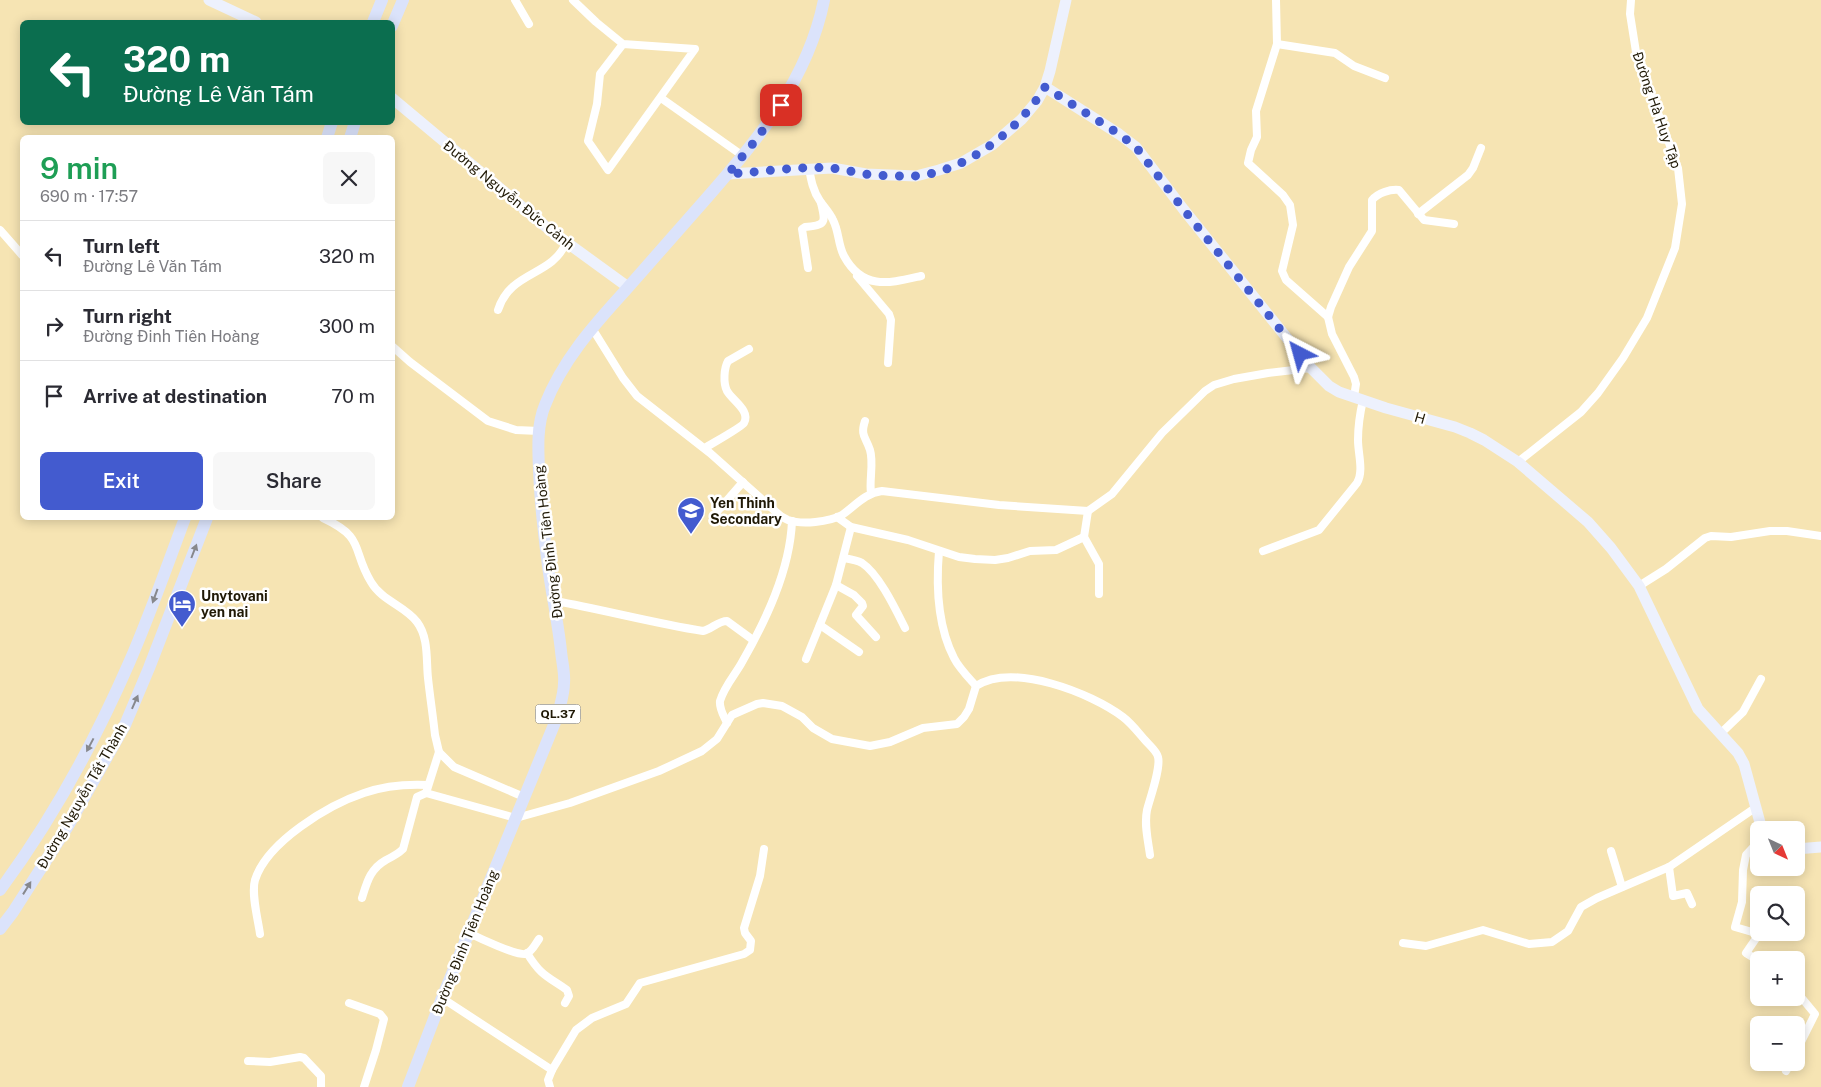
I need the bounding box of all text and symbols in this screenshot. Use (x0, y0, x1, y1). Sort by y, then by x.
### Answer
text: 320 m (123, 39, 230, 80)
icon: left (40, 40, 105, 105)
street label: Đường Hà Huy Tập (1630, 50, 1684, 170)
text: Đường Lê Văn Tám (123, 81, 314, 107)
pin (760, 84, 802, 126)
icon: arrive (767, 91, 795, 119)
street label: Đường Nguyễn Đức Cảnh (440, 137, 578, 253)
text: 9 min (40, 150, 118, 186)
button: close (323, 152, 375, 204)
text: 690 m · 17:57 (40, 187, 138, 206)
text: Turn left (83, 235, 160, 257)
icon: left (40, 242, 68, 270)
text: 320 m (319, 245, 375, 267)
text: Đường Lê Văn Tám (83, 257, 222, 276)
text: Turn right (83, 305, 172, 327)
icon: right (40, 312, 68, 340)
text: 300 m (319, 315, 375, 337)
text: Đường Đinh Tiên Hoàng (83, 327, 260, 346)
position arrow (1273, 327, 1325, 379)
icon: arrive (40, 382, 68, 410)
text: Arrive at destination (83, 385, 267, 407)
text: 70 m (331, 385, 375, 407)
street label: H (1413, 409, 1427, 427)
button: Exit (40, 452, 203, 510)
button: Share (213, 452, 375, 510)
street label: Đường Đinh Tiên Hoàng (531, 464, 565, 620)
place label: Yen Thinh Secondary (710, 495, 782, 527)
school or university icon: Yen Thinh Secondary (676, 496, 706, 535)
one-way arrow (190, 543, 198, 558)
place label: Unytovani yen nai (201, 588, 268, 620)
one-way arrow (151, 589, 159, 604)
hotel icon: Unytovani yen nai (167, 589, 197, 628)
one-way arrow (131, 695, 139, 709)
road number: QL.37 (536, 704, 580, 724)
street label: Đường Nguyễn Tất Thành (34, 720, 130, 872)
one-way arrow (86, 737, 94, 752)
north arrow (1750, 821, 1805, 876)
map controls (1750, 821, 1805, 1071)
street label: Đường Đinh Tiên Hoàng (429, 867, 501, 1017)
one-way arrow (23, 882, 32, 895)
button: search (1750, 886, 1805, 941)
button: + (1750, 951, 1805, 1006)
button: − (1750, 1016, 1805, 1071)

